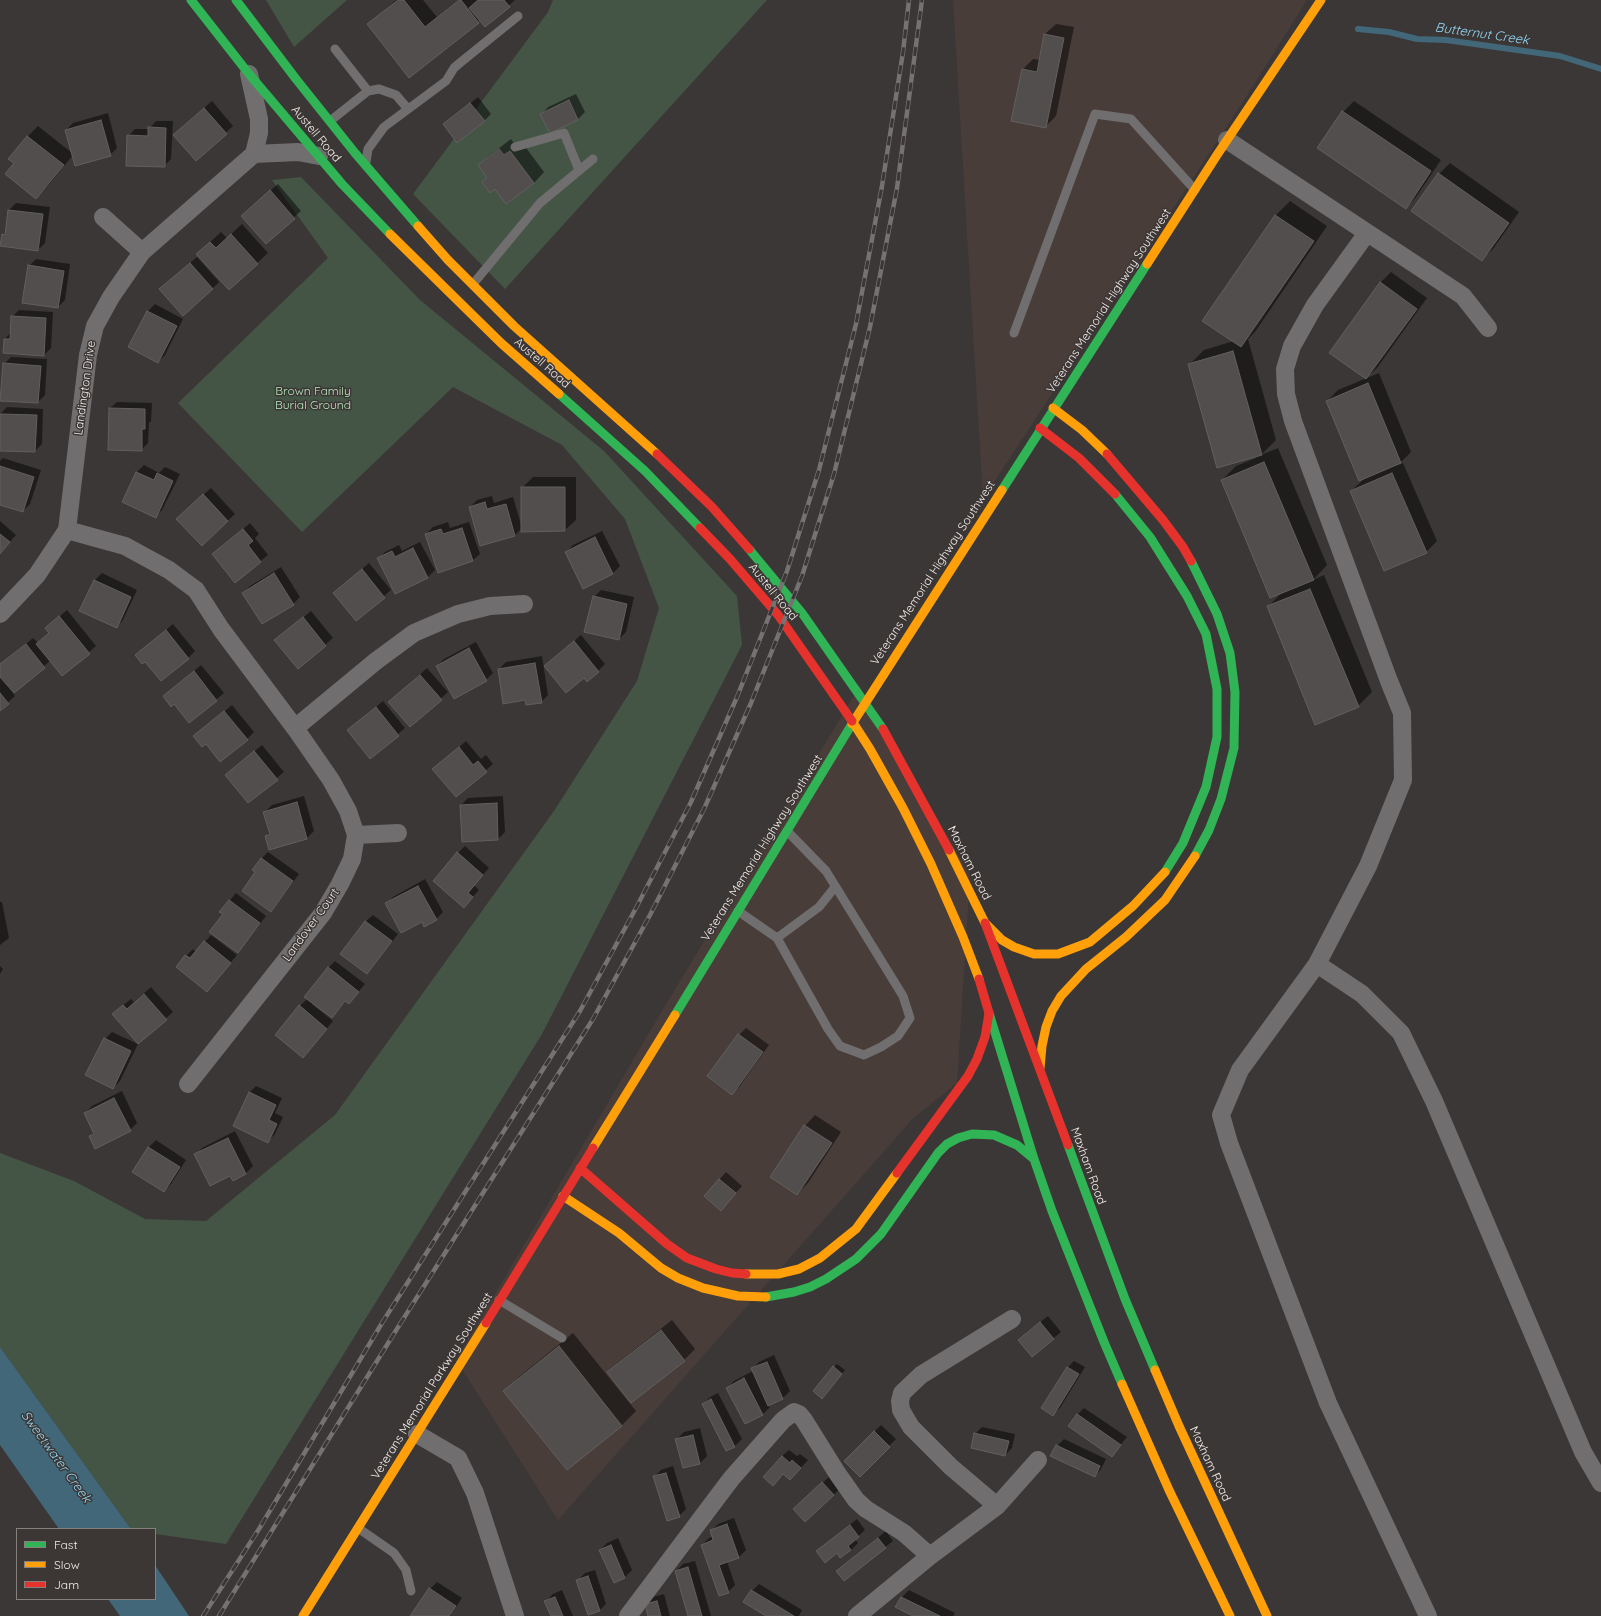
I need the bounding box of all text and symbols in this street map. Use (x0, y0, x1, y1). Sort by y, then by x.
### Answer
water label: Butternut Creek (1434, 20, 1530, 48)
street label: Austell Road (288, 103, 344, 165)
street label: Veterans Memorial Highway Southwest (1044, 206, 1174, 396)
street label: Austell Road (511, 335, 573, 391)
street label: Landington Drive (71, 340, 99, 436)
park label: Brown Family Burial Ground (275, 384, 351, 412)
street label: Veterans Memorial Highway Southwest (868, 478, 998, 668)
street label: Austell Road (746, 560, 800, 624)
street label: Veterans Memorial Highway Southwest (698, 752, 826, 944)
street label: Maxham Road (944, 824, 994, 902)
street label: Landover Court (280, 886, 342, 964)
street label: Maxham Road (1067, 1125, 1109, 1207)
street label: Veterans Memorial Parkway Southwest (368, 1290, 496, 1482)
water label: Sweetwater Creek (18, 1408, 94, 1506)
street label: Maxham Road (1186, 1424, 1234, 1504)
legend (16, 1528, 156, 1600)
text: Fast (54, 1537, 78, 1552)
text: Slow (54, 1557, 80, 1572)
text: Jam (54, 1577, 79, 1592)

